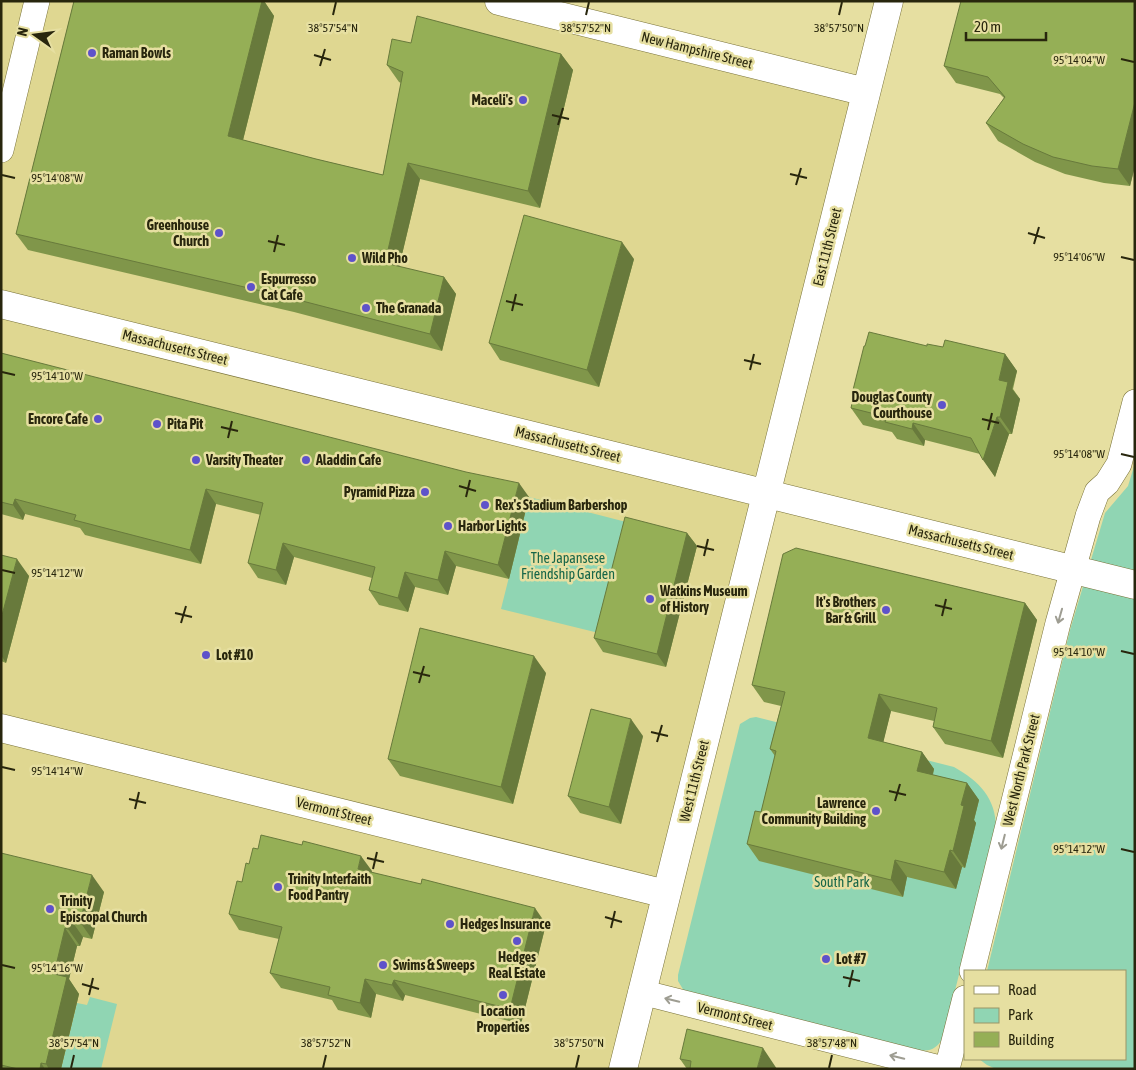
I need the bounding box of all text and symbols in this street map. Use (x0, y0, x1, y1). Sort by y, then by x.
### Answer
north arrow (10, 10, 60, 60)
scale bar (966, 10, 1046, 42)
text: 20 m (974, 18, 1001, 35)
text: 38°57'54"N (308, 21, 358, 35)
text: 38°57'52"N (561, 21, 611, 35)
text: 38°57'50"N (814, 21, 864, 35)
text: N (14, 26, 31, 38)
street label: New Hampshire Street (640, 28, 754, 72)
place label: Raman Bowls (102, 45, 171, 61)
marker: Raman Bowls (86, 47, 98, 59)
text: 95°14'04"W (1053, 53, 1105, 67)
place label: Maceli's (471, 92, 513, 108)
marker: Maceli's (517, 94, 529, 106)
text: 95°14'08"W (31, 171, 83, 185)
street label: East 11th Street (810, 206, 844, 288)
place label: Greenhouse Church (147, 217, 209, 249)
marker: Greenhouse Church (213, 227, 225, 239)
place label: Wild Pho (361, 250, 408, 266)
text: 95°14'06"W (1053, 250, 1105, 264)
marker: Wild Pho (346, 252, 358, 264)
place label: Espurresso Cat Cafe (261, 271, 317, 303)
marker: Espurresso Cat Cafe (245, 281, 257, 293)
place label: The Granada (376, 300, 442, 316)
marker: The Granada (360, 302, 372, 314)
street label: Massachusetts Street (121, 326, 229, 368)
text: 95°14'10"W (31, 369, 83, 383)
place label: Douglas County Courthouse (851, 389, 932, 421)
marker: Douglas County Courthouse (936, 399, 948, 411)
place label: Encore Cafe (28, 411, 88, 427)
marker: Encore Cafe (92, 413, 104, 425)
place label: Pita Pit (167, 416, 203, 432)
marker: Pita Pit (151, 418, 163, 430)
street label: Massachusetts Street (514, 423, 622, 465)
text: 95°14'08"W (1053, 447, 1105, 461)
place label: Varsity Theater (205, 452, 284, 468)
place label: Aladdin Cafe (315, 452, 381, 468)
marker: Varsity Theater (190, 454, 202, 466)
marker: Aladdin Cafe (300, 454, 312, 466)
place label: Pyramid Pizza (344, 484, 415, 500)
marker: Pyramid Pizza (419, 486, 431, 498)
place label: Rex's Stadium Barbershop (495, 497, 628, 513)
marker: Rex's Stadium Barbershop (479, 499, 491, 511)
place label: Harbor Lights (458, 518, 527, 534)
marker: Harbor Lights (442, 520, 454, 532)
street label: Massachusetts Street (907, 521, 1015, 563)
park label: The Japansese Friendship Garden (521, 550, 615, 582)
text: 95°14'12"W (31, 566, 83, 580)
place label: Watkins Museum of History (659, 583, 748, 615)
marker: Watkins Museum of History (644, 593, 656, 605)
place label: It's Brothers Bar & Grill (816, 594, 876, 626)
marker: It's Brothers Bar & Grill (880, 604, 892, 616)
one-way arrow (1054, 608, 1064, 624)
text: 95°14'10"W (1053, 645, 1105, 659)
place label: Lot #10 (216, 647, 254, 663)
marker: Lot #10 (200, 649, 212, 661)
street label: West North Park Street (999, 712, 1043, 828)
street label: West 11th Street (676, 739, 712, 823)
text: 95°14'14"W (31, 764, 83, 778)
street label: Vermont Street (295, 794, 373, 828)
place label: Lawrence Community Building (762, 795, 867, 827)
marker: Lawrence Community Building (870, 805, 882, 817)
one-way arrow (998, 833, 1008, 849)
text: 95°14'12"W (1053, 842, 1105, 856)
place label: Trinity Interfaith Food Pantry (288, 871, 372, 903)
park label: South Park (814, 874, 870, 890)
marker: Trinity Interfaith Food Pantry (272, 881, 284, 893)
place label: Trinity Episcopal Church (60, 893, 147, 925)
marker: Trinity Episcopal Church (44, 903, 56, 915)
place label: Hedges Insurance (460, 916, 551, 932)
marker: Hedges Insurance (444, 918, 456, 930)
marker: Hedges Real Estate (511, 935, 523, 947)
place label: Hedges Real Estate (488, 949, 546, 981)
place label: Lot #7 (836, 951, 867, 967)
marker: Lot #7 (820, 953, 832, 965)
place label: Swims & Sweeps (393, 957, 475, 973)
marker: Swims & Sweeps (377, 959, 389, 971)
text: 95°14'16"W (31, 961, 83, 975)
legend (964, 970, 1126, 1060)
text: Road (1008, 981, 1037, 998)
marker: Location Properties (497, 989, 509, 1001)
one-way arrow (664, 995, 680, 1004)
street label: Vermont Street (696, 999, 774, 1033)
place label: Location Properties (476, 1003, 530, 1035)
text: Park (1008, 1006, 1033, 1023)
text: Building (1008, 1031, 1054, 1048)
text: 38°57'54"N (49, 1036, 99, 1050)
text: 38°57'52"N (301, 1036, 351, 1050)
text: 38°57'50"N (554, 1036, 604, 1050)
text: 38°57'48"N (807, 1036, 857, 1050)
one-way arrow (890, 1052, 906, 1061)

